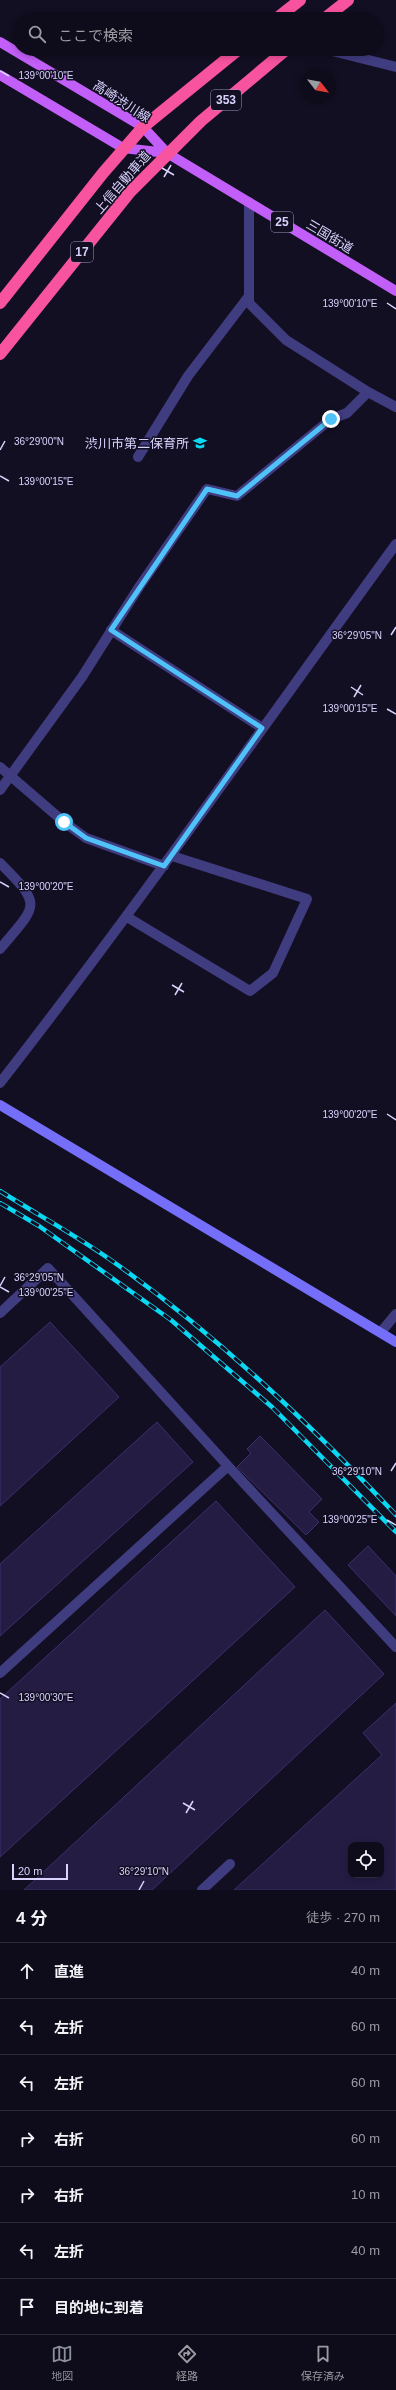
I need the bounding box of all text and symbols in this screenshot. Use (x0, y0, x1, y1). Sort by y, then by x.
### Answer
search box (12, 12, 384, 56)
icon: search (26, 23, 48, 45)
text: ここで検索 (58, 27, 133, 44)
north arrow (300, 68, 336, 104)
text: 139°00'10"E (18, 70, 74, 81)
street label: 高崎渋川線 (90, 77, 153, 125)
road number: 353 (211, 90, 241, 110)
street label: 上信自動車道 (91, 148, 154, 217)
road number: 25 (271, 212, 293, 232)
street label: 三国街道 (304, 217, 356, 256)
road number: 17 (71, 242, 93, 262)
text: 139°00'10"E (322, 298, 378, 309)
route end (322, 410, 340, 428)
school or university icon: 渋川市第二保育所 (192, 435, 208, 451)
text: 36°29'00"N (14, 436, 64, 447)
place label: 渋川市第二保育所 (85, 436, 189, 451)
text: 139°00'15"E (18, 476, 74, 487)
text: 36°29'05"N (332, 630, 382, 641)
text: 139°00'15"E (322, 703, 378, 714)
route start (55, 813, 73, 831)
text: 139°00'20"E (18, 881, 74, 892)
text: 139°00'20"E (322, 1109, 378, 1120)
text: 36°29'05"N (14, 1272, 64, 1283)
text: 139°00'25"E (18, 1287, 74, 1298)
text: 36°29'10"N (332, 1466, 382, 1477)
text: 139°00'25"E (322, 1514, 378, 1525)
text: 139°00'30"E (18, 1692, 74, 1703)
map controls (348, 1842, 384, 1878)
button: locate (348, 1842, 384, 1878)
scale bar (12, 1862, 68, 1881)
text: 20 m (18, 1865, 42, 1877)
text: 36°29'10"N (119, 1866, 169, 1877)
text: 4 分 (16, 1909, 47, 1928)
text: 徒歩 · 270 m (306, 1910, 380, 1925)
icon: ahead (16, 1960, 38, 1982)
text: 直進 (54, 1963, 84, 1980)
text: 40 m (351, 1963, 380, 1978)
icon: left (16, 2016, 38, 2038)
text: 左折 (54, 2019, 84, 2036)
text: 60 m (351, 2019, 380, 2034)
icon: left (16, 2072, 38, 2094)
text: 左折 (54, 2075, 84, 2092)
text: 60 m (351, 2075, 380, 2090)
icon: right (16, 2128, 38, 2150)
text: 右折 (54, 2131, 84, 2148)
text: 60 m (351, 2131, 380, 2146)
icon: right (16, 2184, 38, 2206)
text: 右折 (54, 2187, 84, 2204)
text: 10 m (351, 2187, 380, 2202)
icon: left (16, 2240, 38, 2262)
text: 左折 (54, 2243, 84, 2260)
text: 40 m (351, 2243, 380, 2258)
icon: arrive (16, 2296, 38, 2318)
text: 目的地に到着 (54, 2299, 144, 2316)
tab: 地図 (51, 2343, 73, 2383)
tab: 経路 (176, 2343, 198, 2383)
tab: 保存済み (301, 2343, 345, 2383)

